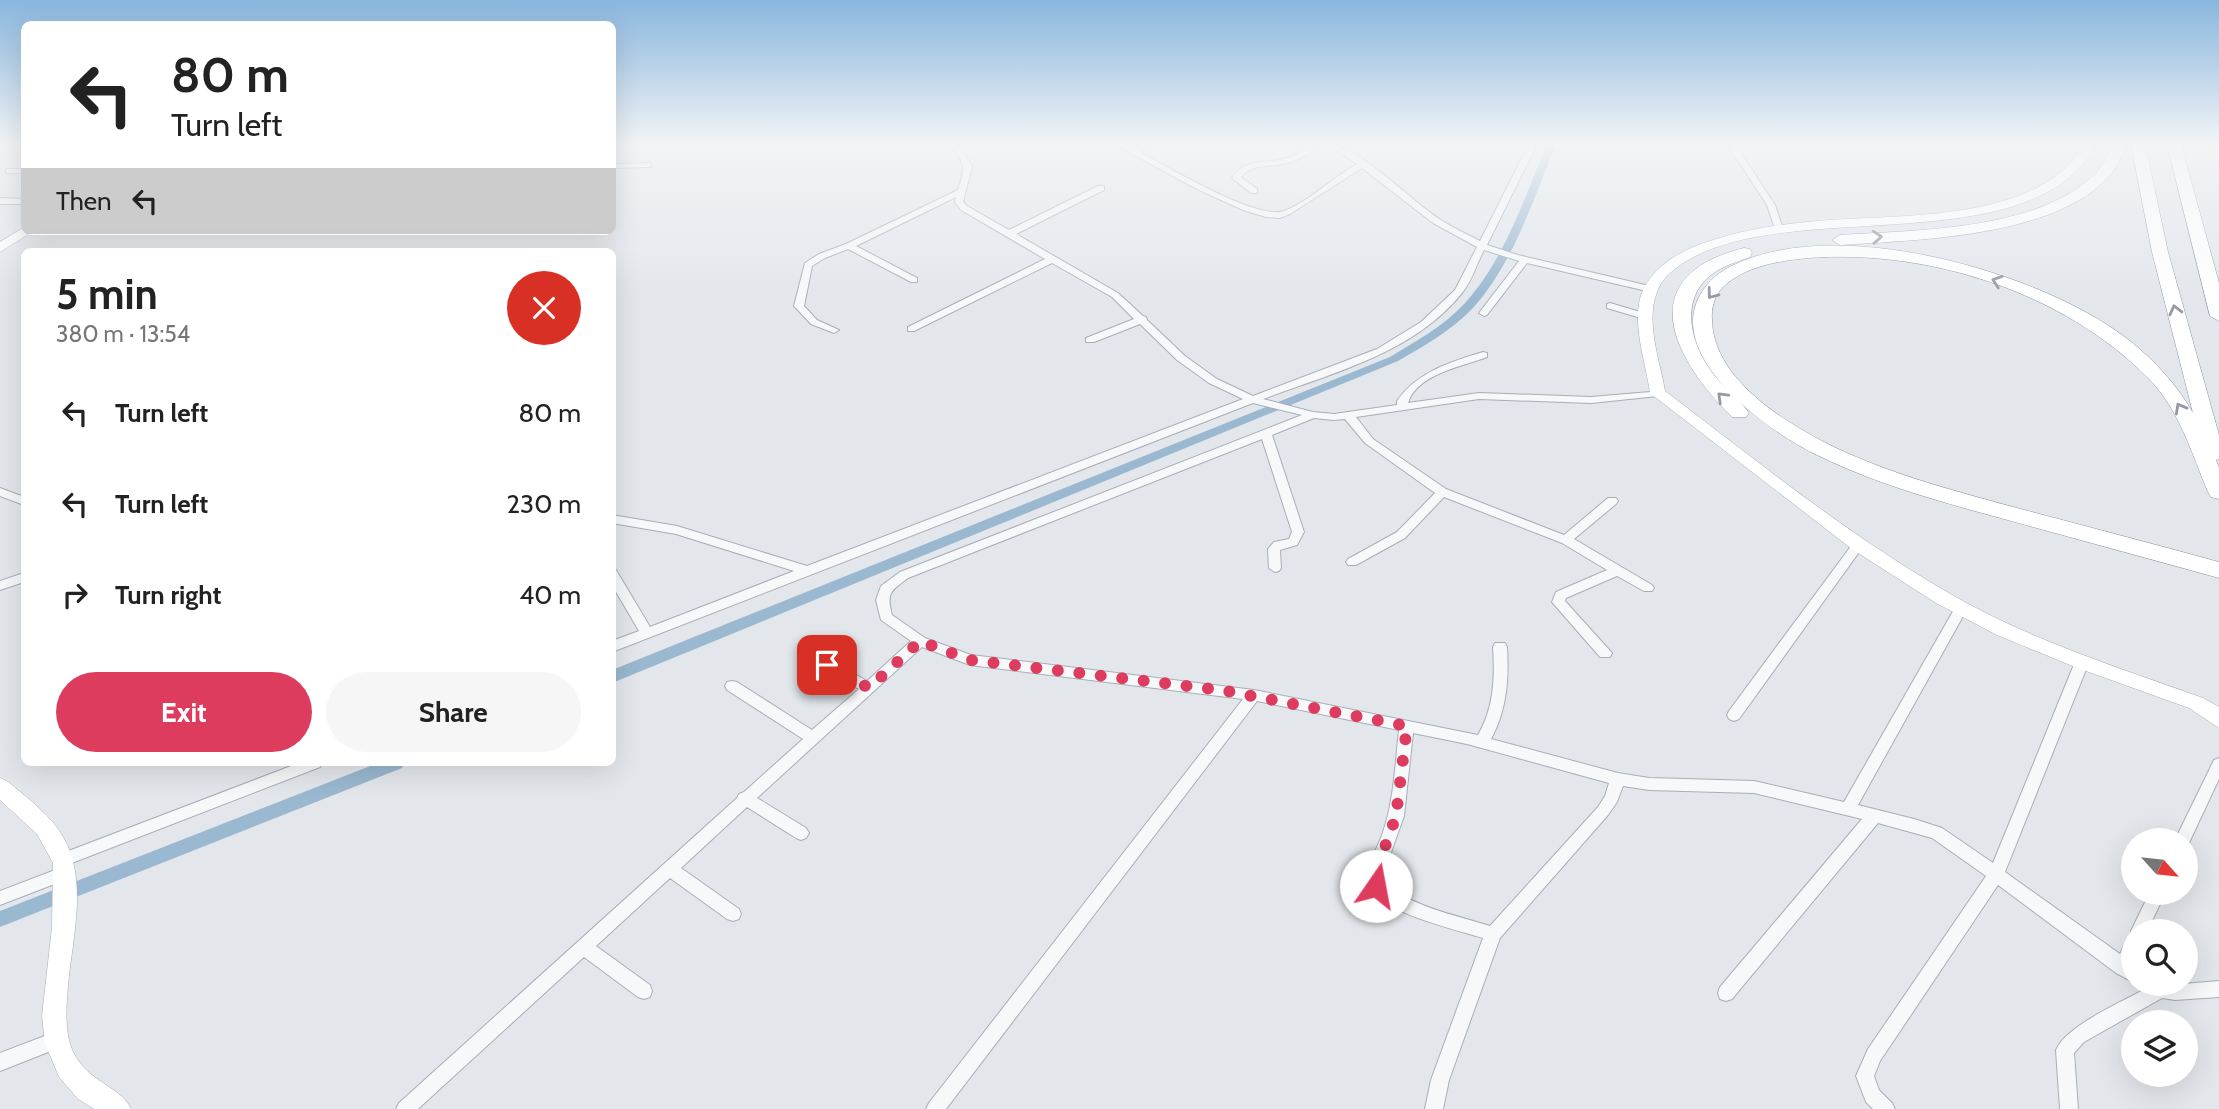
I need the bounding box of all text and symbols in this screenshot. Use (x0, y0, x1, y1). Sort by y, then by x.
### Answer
text: 80 m (171, 45, 289, 104)
icon: left (56, 49, 147, 140)
text: Turn left (171, 105, 282, 144)
icon: left (126, 182, 164, 220)
text: Then (56, 185, 112, 217)
one-way arrow (1872, 230, 1883, 245)
text: 5 min (56, 268, 158, 320)
button: close (507, 271, 581, 345)
one-way arrow (1992, 275, 2004, 289)
one-way arrow (1707, 286, 1720, 298)
one-way arrow (2169, 304, 2183, 316)
text: 380 m · 13:54 (56, 320, 190, 348)
one-way arrow (1717, 393, 1730, 406)
icon: left (56, 394, 94, 432)
text: Turn left (115, 397, 208, 429)
text: 80 m (518, 397, 581, 429)
one-way arrow (2174, 403, 2188, 416)
icon: left (56, 485, 94, 523)
text: Turn left (115, 488, 208, 520)
text: 230 m (507, 488, 581, 520)
icon: right (56, 576, 94, 614)
text: Turn right (115, 579, 221, 611)
text: 40 m (519, 579, 581, 611)
pin (797, 635, 857, 695)
icon: arrive (808, 646, 846, 684)
button: Exit (56, 672, 312, 752)
button: Share (326, 672, 581, 752)
north arrow (2121, 828, 2198, 905)
map controls (2121, 828, 2198, 1087)
position arrow (1339, 849, 1413, 923)
button: search (2121, 919, 2198, 996)
button: layers (2121, 1010, 2198, 1087)

